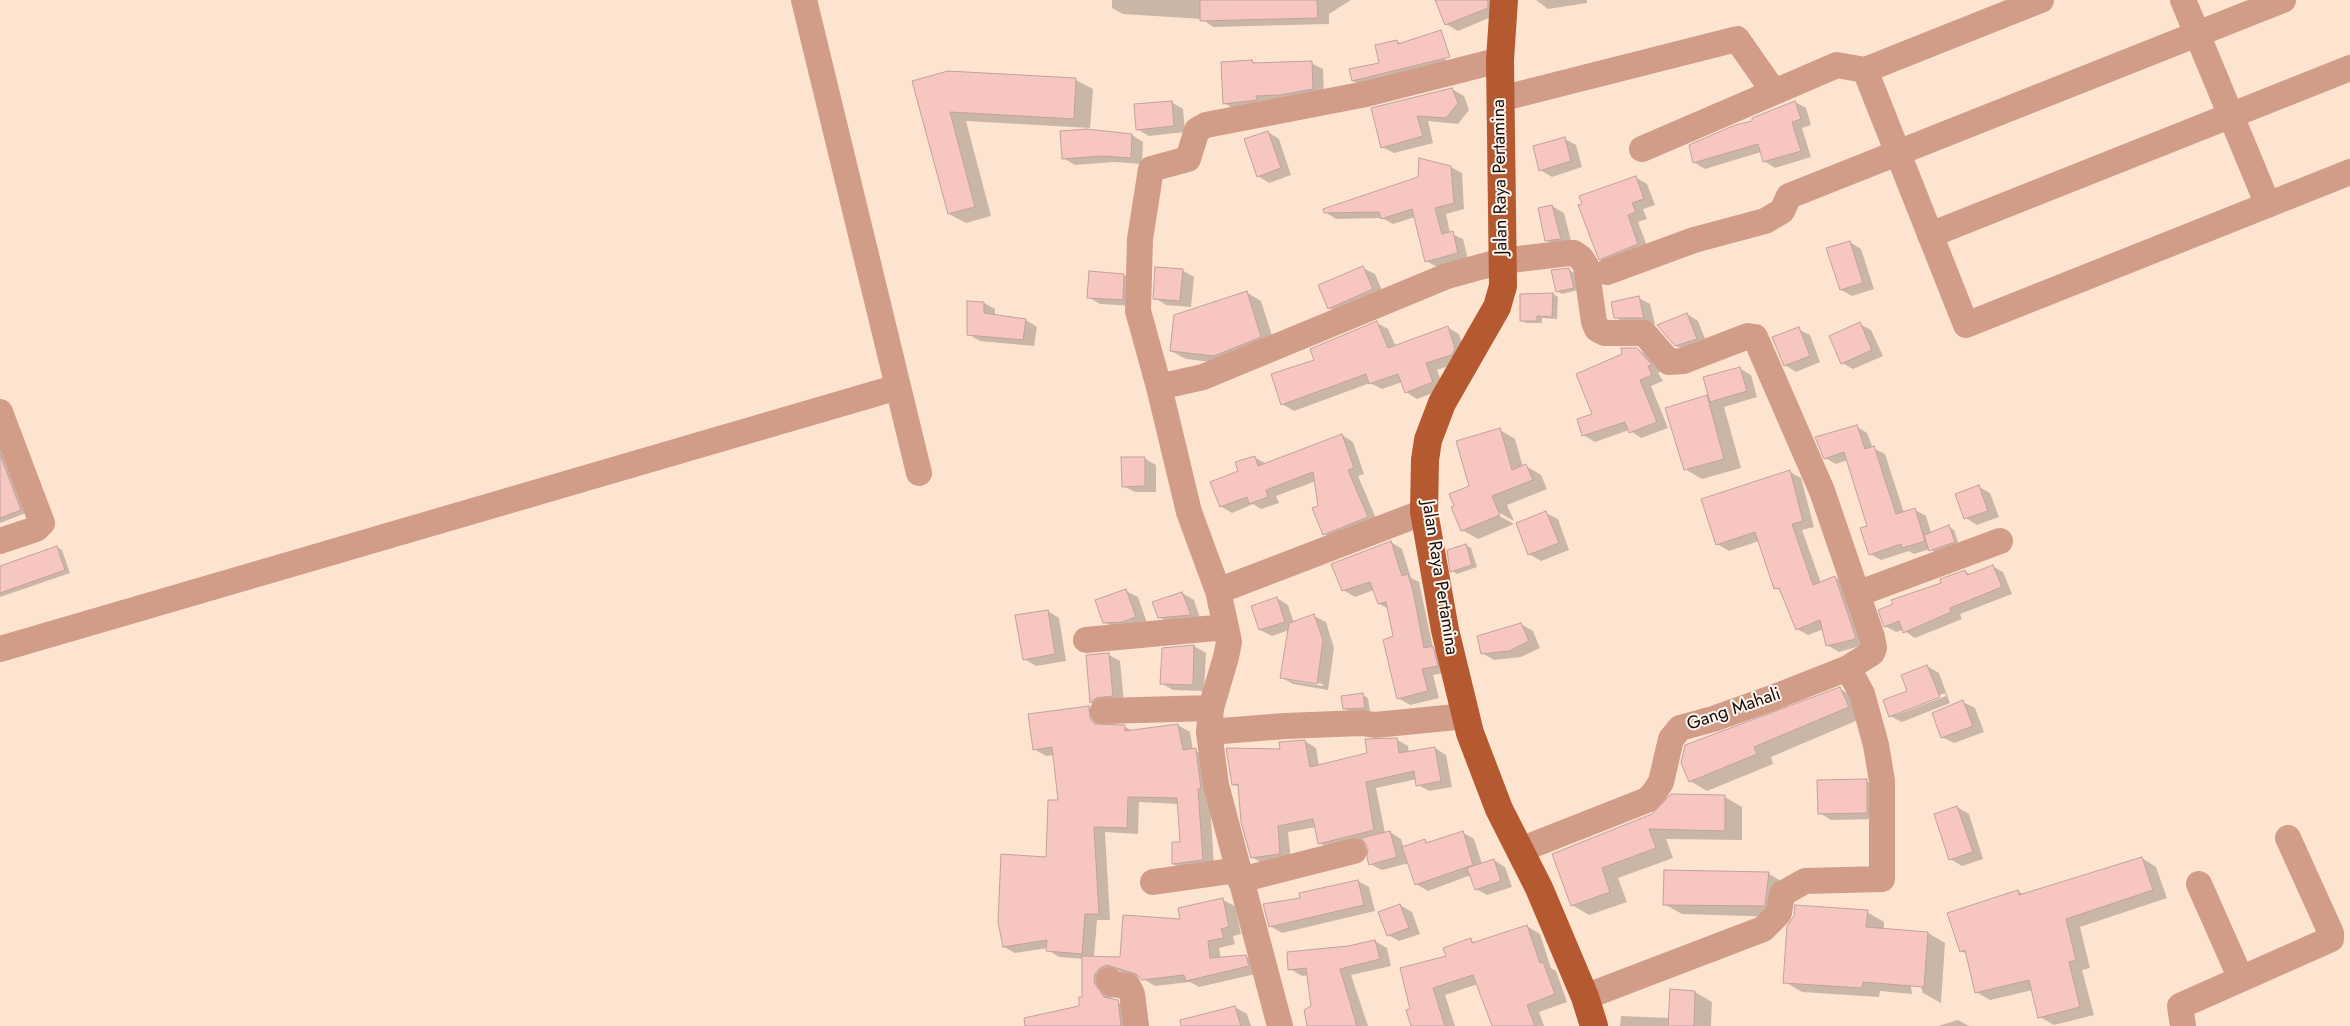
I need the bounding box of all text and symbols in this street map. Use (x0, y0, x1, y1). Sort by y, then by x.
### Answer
street label: Jalan Raya Pertamina (1489, 99, 1513, 255)
street label: Jalan Raya Pertamina (1416, 499, 1462, 657)
street label: Gang Mahali (1684, 684, 1784, 736)

